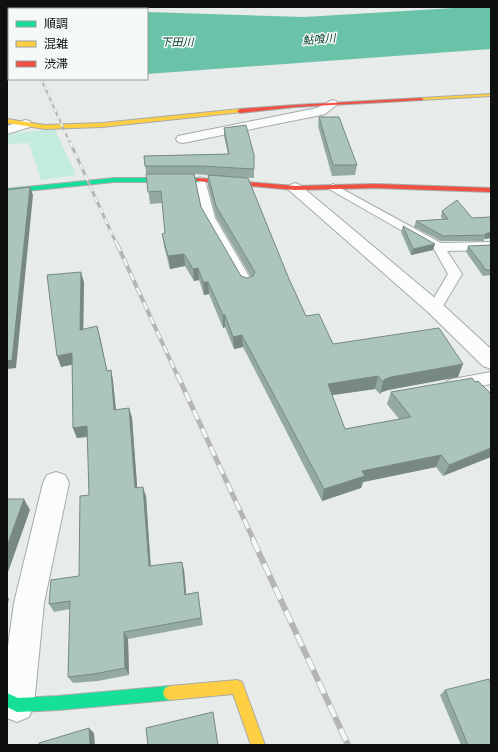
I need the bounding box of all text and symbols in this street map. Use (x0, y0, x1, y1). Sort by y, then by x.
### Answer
legend (8, 8, 148, 80)
text: 順調 (44, 17, 68, 31)
water label: 鮎喰川 (302, 32, 337, 47)
water label: 下田川 (161, 36, 194, 49)
text: 混雑 (44, 37, 68, 51)
text: 渋滞 (44, 57, 68, 71)

